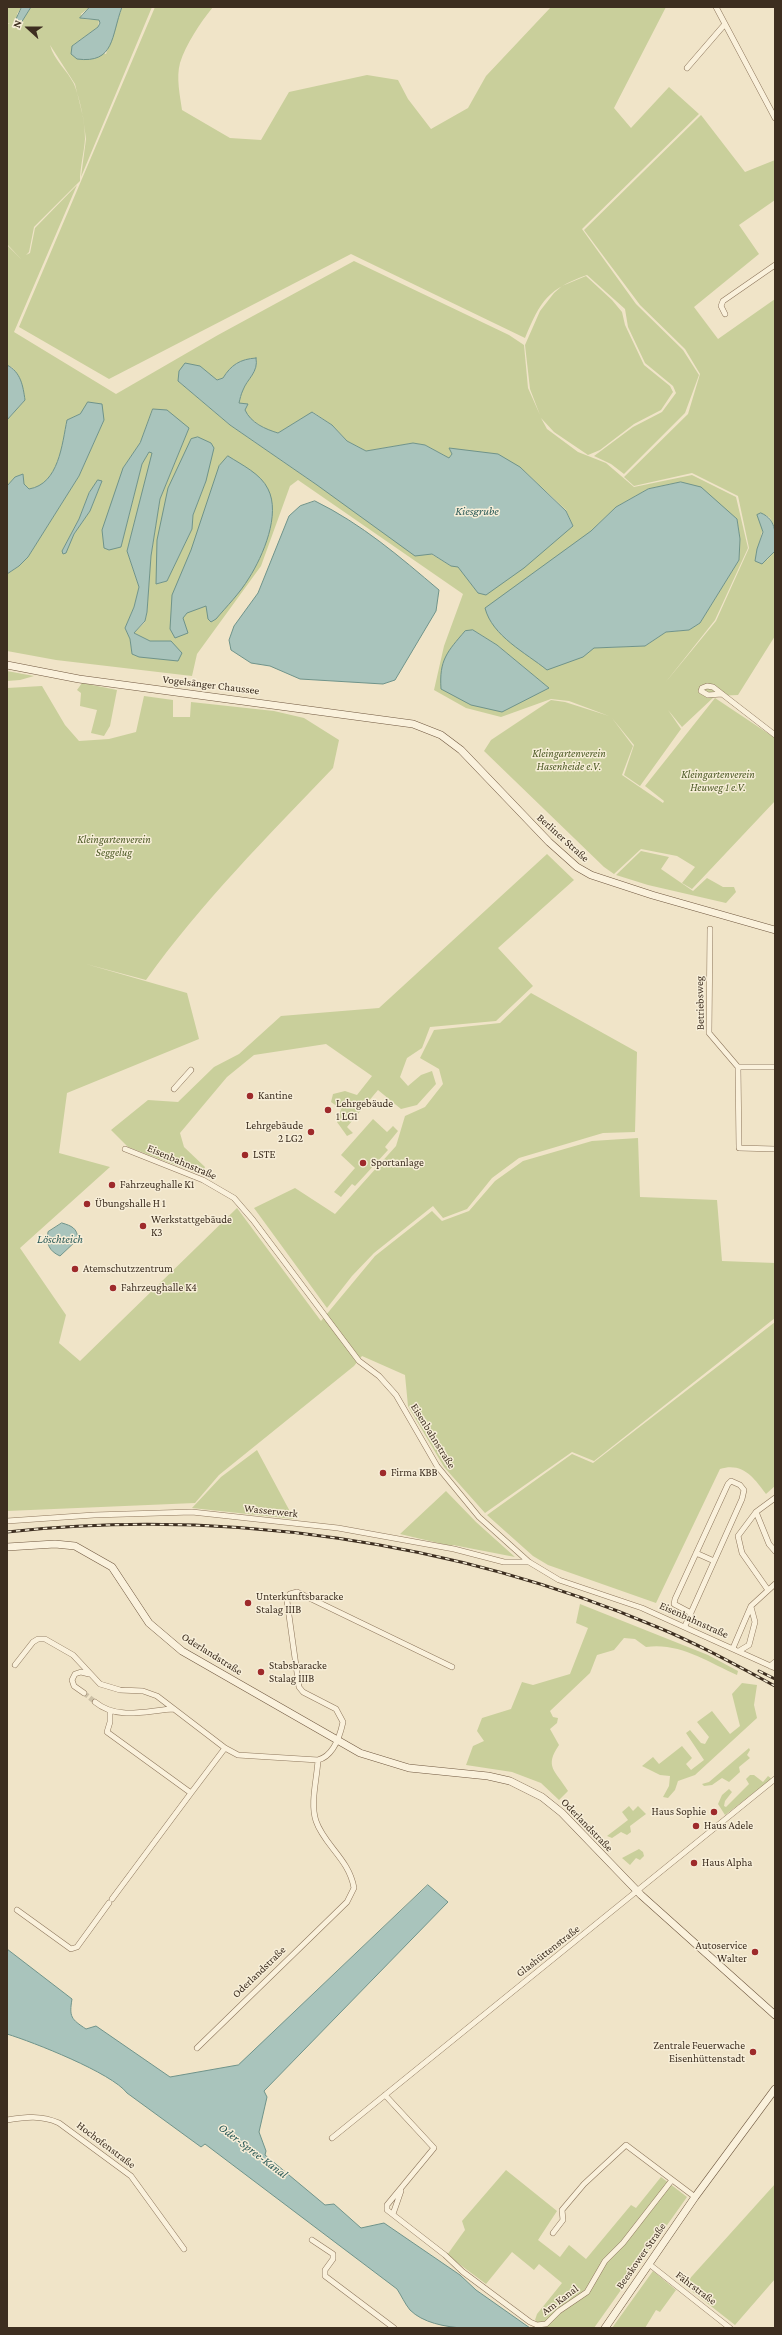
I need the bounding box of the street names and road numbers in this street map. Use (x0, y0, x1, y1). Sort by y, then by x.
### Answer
street label: Vogelsänger Chaussee (162, 673, 260, 697)
street label: Berliner Straße (534, 811, 592, 865)
street label: Betriebsweg (693, 976, 707, 1030)
street label: Eisenbahnstraße (145, 1141, 219, 1183)
street label: Eisenbahnstraße (408, 1401, 458, 1471)
street label: Wasserwerk (243, 1502, 299, 1520)
street label: Eisenbahnstraße (657, 1599, 731, 1641)
street label: Oderlandstraße (179, 1630, 245, 1678)
street label: Oderlandstraße (558, 1796, 616, 1854)
street label: Glashüttenstraße (514, 1922, 582, 1980)
street label: Oderlandstraße (230, 1943, 288, 2001)
street label: Hochofenstraße (74, 2119, 138, 2171)
street label: Beeskower Straße (613, 2220, 669, 2292)
street label: Fährstraße (673, 2268, 719, 2308)
street label: Am Kanal (539, 2282, 581, 2318)

